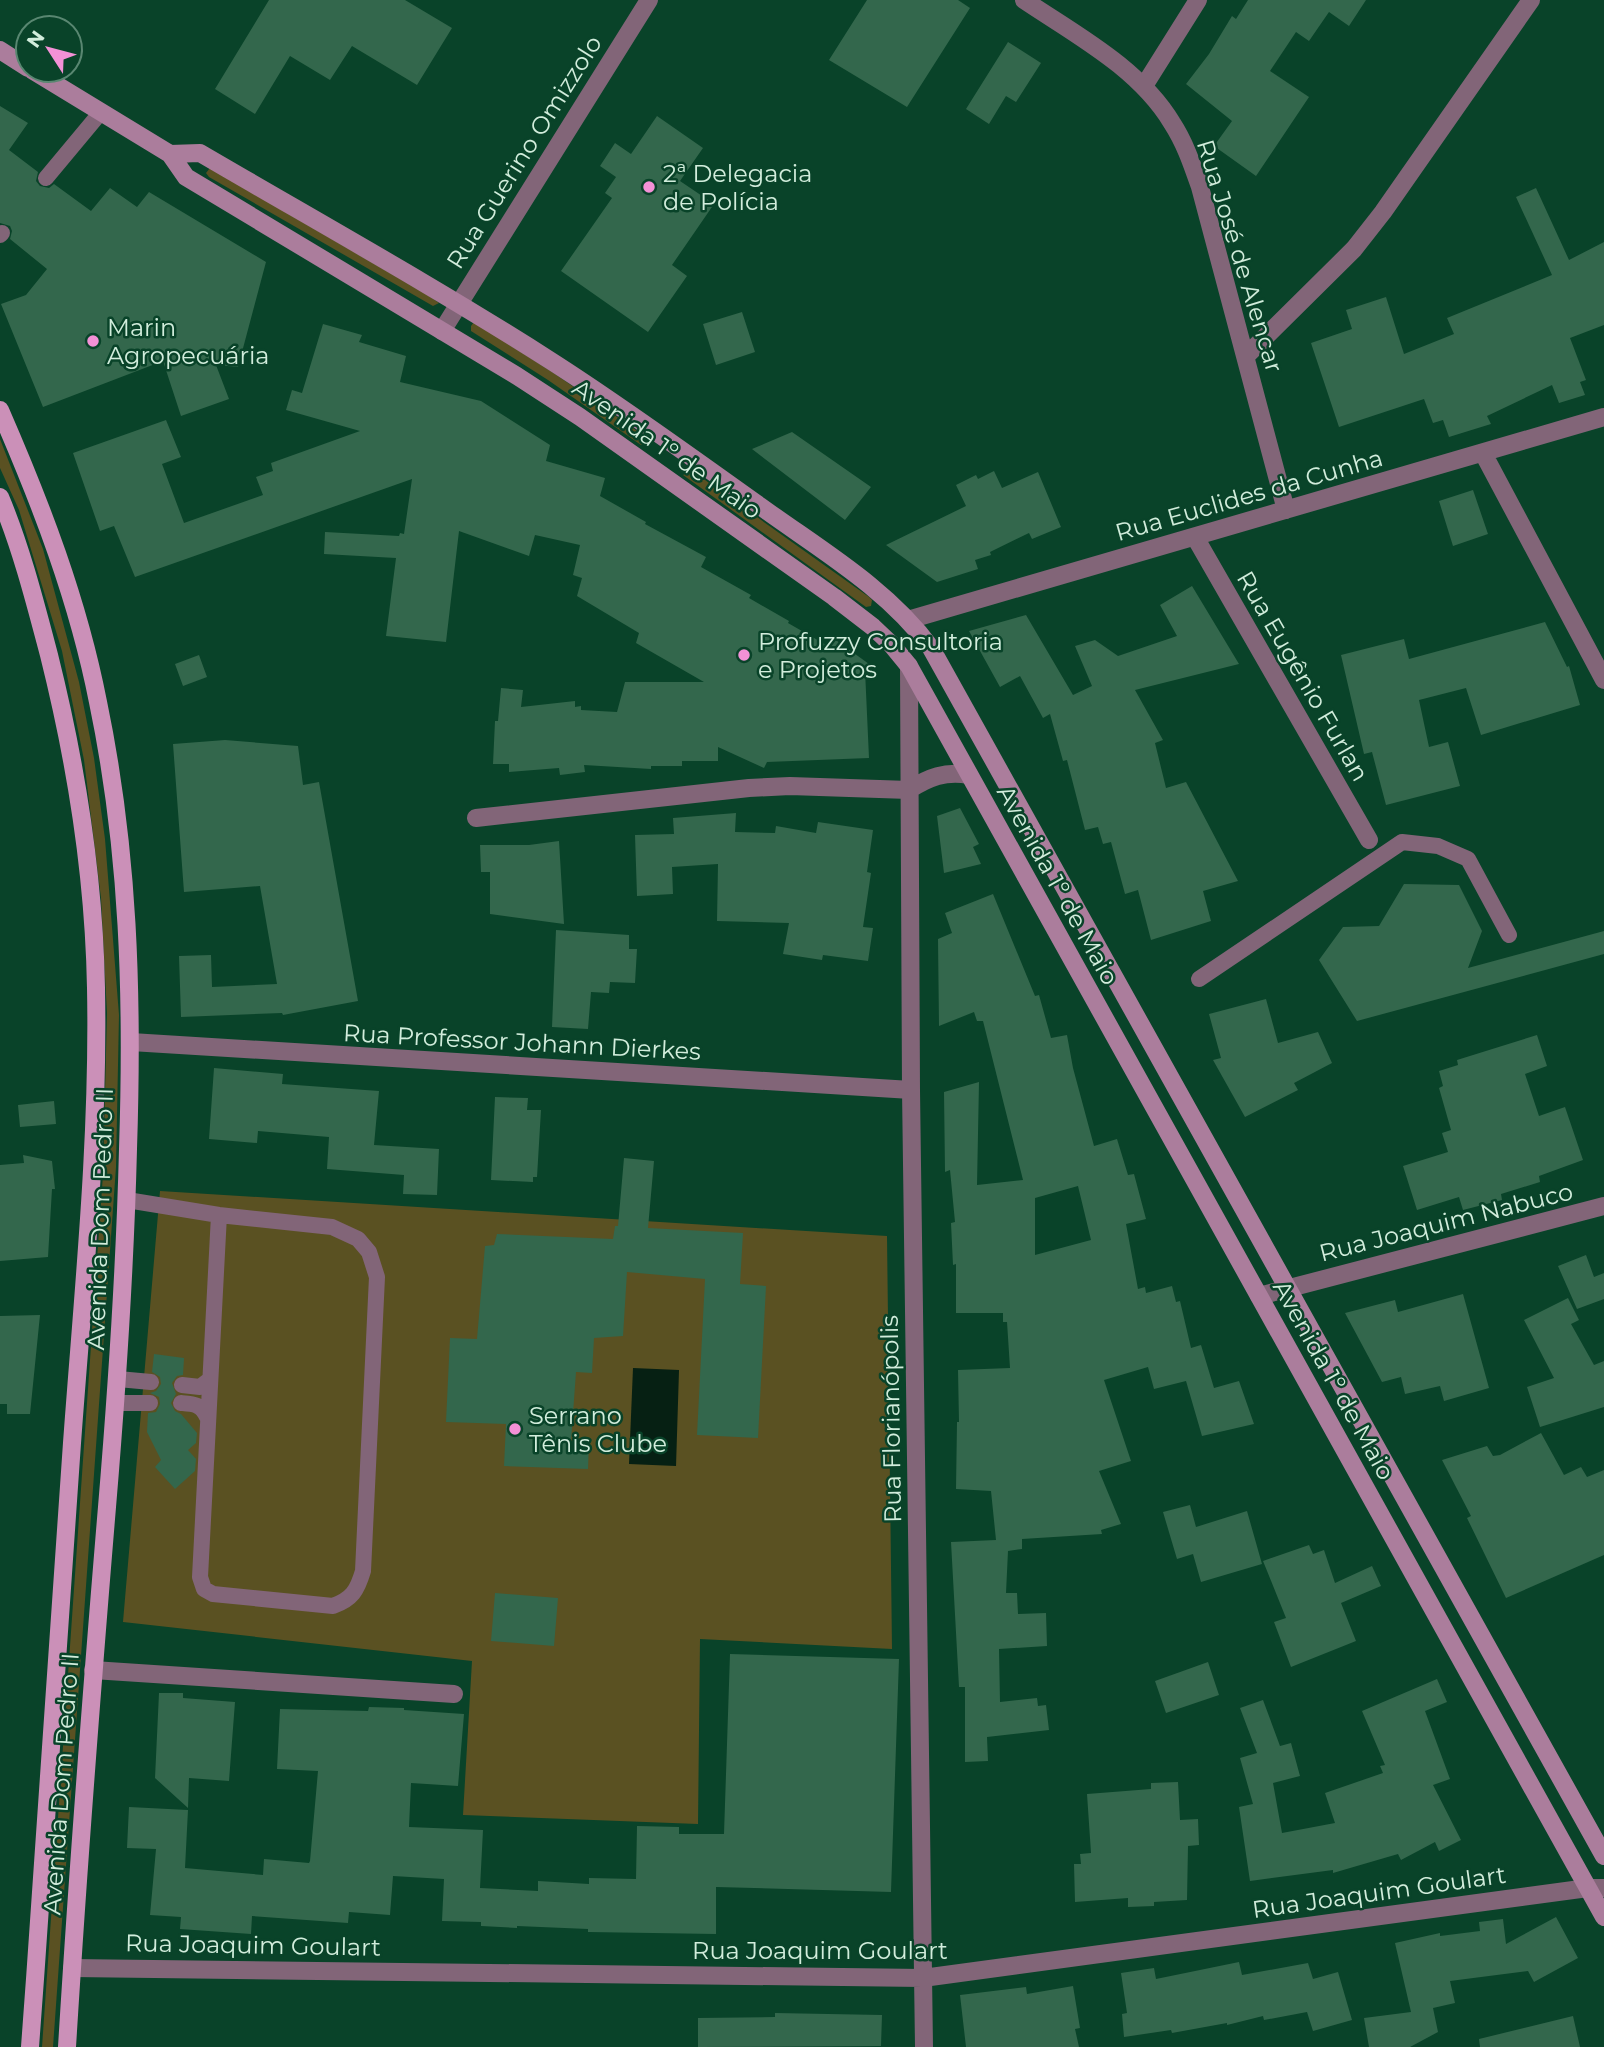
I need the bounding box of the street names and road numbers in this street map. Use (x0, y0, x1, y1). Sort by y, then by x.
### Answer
street label: Rua Guerino Omizzolo (440, 30, 608, 274)
street label: Rua José de Alencar (1191, 136, 1289, 376)
street label: Avenida 1º de Maio (567, 373, 767, 525)
street label: Rua Euclides da Cunha (1112, 443, 1386, 547)
street label: Rua Eugênio Furlan (1231, 566, 1375, 786)
street label: Avenida 1º de Maio (991, 780, 1125, 990)
street label: Rua Professor Johann Dierkes (342, 1018, 702, 1066)
street label: Avenida Dom Pedro II (81, 1087, 119, 1351)
street label: Rua Joaquim Nabuco (1316, 1176, 1576, 1268)
street label: Avenida 1º de Maio (1267, 1275, 1401, 1485)
street label: Rua Florianópolis (875, 1315, 907, 1523)
street label: Avenida Dom Pedro II (37, 1652, 85, 1916)
street label: Rua Joaquim Goulart (1250, 1860, 1508, 1924)
street label: Rua Joaquim Goulart (125, 1928, 381, 1962)
street label: Rua Joaquim Goulart (692, 1936, 948, 1965)

